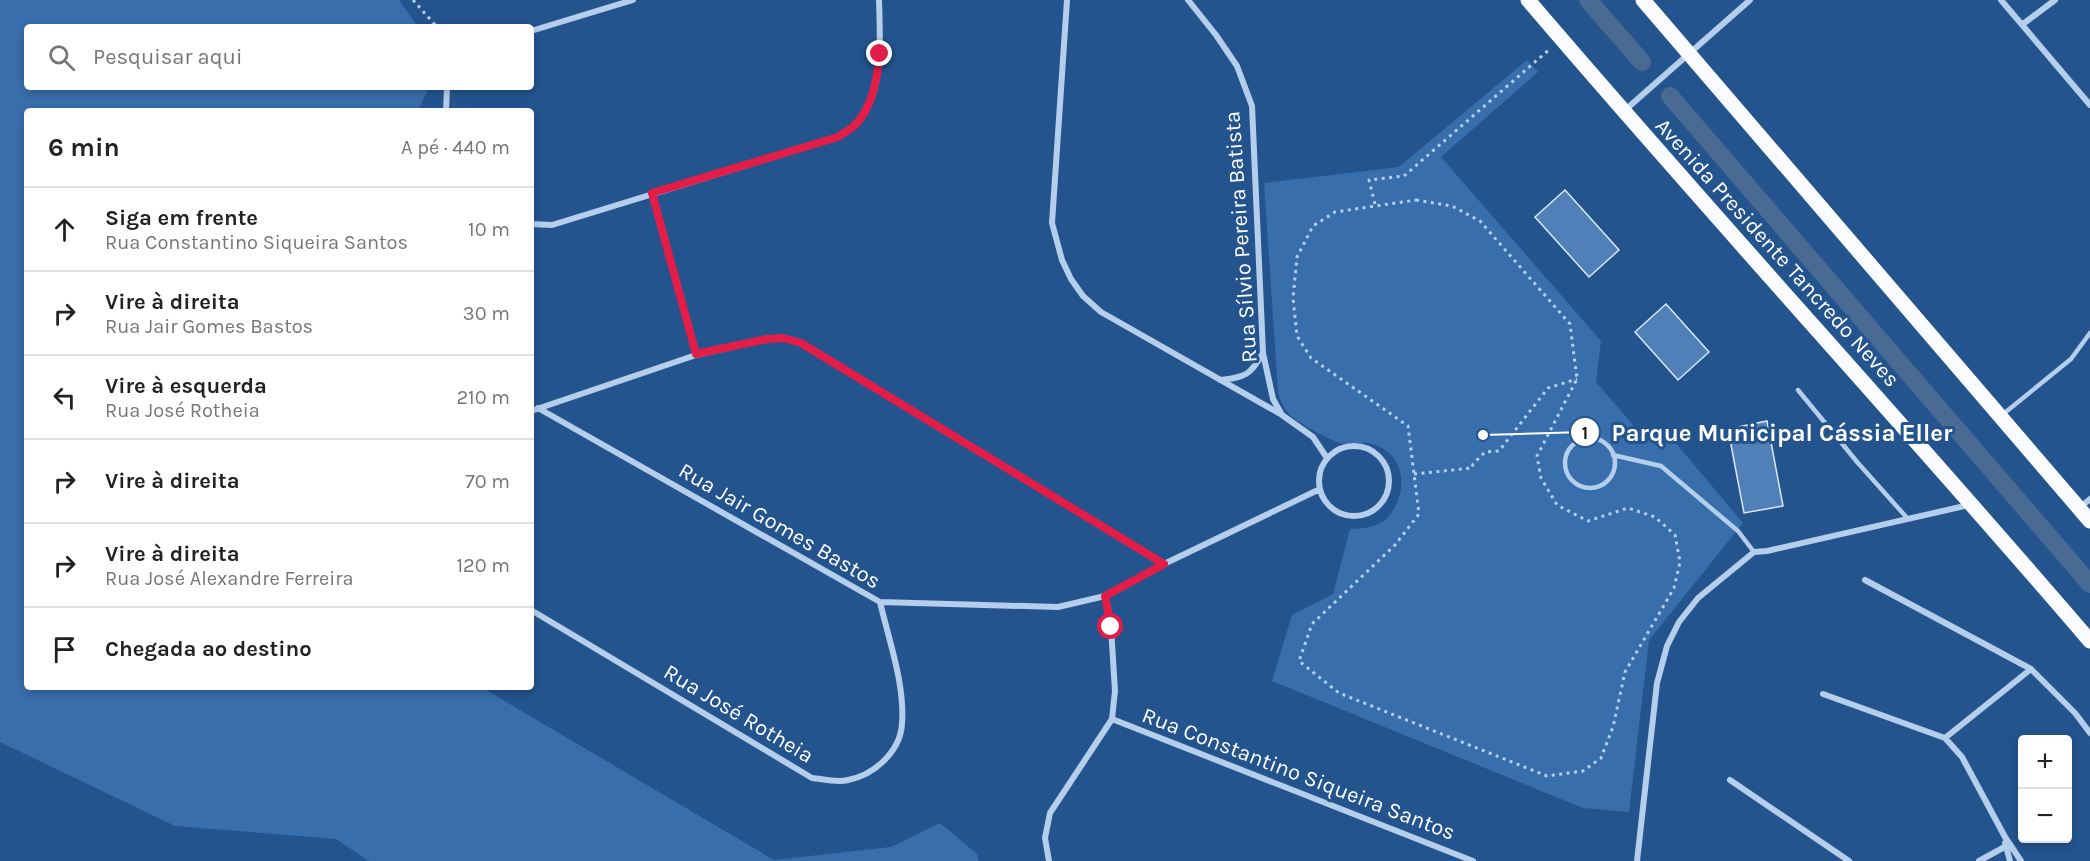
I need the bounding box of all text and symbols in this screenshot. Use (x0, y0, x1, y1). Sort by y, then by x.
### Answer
search box (24, 24, 534, 90)
route end (866, 40, 892, 66)
icon: search (45, 41, 78, 74)
text: Pesquisar aqui (93, 44, 242, 70)
street label: Rua Sílvio Pereira Batista (1219, 110, 1263, 364)
street label: Avenida Presidente Tancredo Neves (1650, 113, 1905, 392)
text: 6 min (48, 132, 120, 163)
text: A pé · 440 m (401, 136, 510, 159)
text: Siga em frente (105, 205, 258, 231)
icon: ahead (48, 213, 81, 246)
text: 10 m (468, 218, 510, 241)
text: Rua Constantino Siqueira Santos (105, 231, 408, 254)
text: Vire à direita (105, 289, 240, 315)
icon: right (48, 297, 81, 330)
text: 30 m (463, 302, 510, 325)
text: Rua Jair Gomes Bastos (105, 315, 313, 338)
text: Vire à esquerda (105, 373, 267, 399)
icon: left (48, 381, 81, 414)
text: 210 m (456, 386, 510, 409)
text: Rua José Rotheia (105, 399, 260, 422)
callout: Parque Municipal Cássia Eller (1570, 411, 1965, 453)
text: Parque Municipal Cássia Eller (1612, 419, 1953, 447)
text: 1 (1582, 422, 1588, 444)
street label: Rua Jair Gomes Bastos (674, 457, 885, 594)
icon: right (48, 465, 81, 498)
text: Vire à direita (105, 468, 240, 494)
text: 70 m (465, 470, 510, 493)
text: Vire à direita (105, 541, 240, 567)
icon: right (48, 549, 81, 582)
text: 120 m (456, 554, 510, 577)
text: Rua José Alexandre Ferreira (105, 567, 354, 590)
route start (1097, 613, 1123, 639)
icon: arrive (48, 633, 81, 666)
text: Chegada ao destino (105, 636, 312, 662)
street label: Rua José Rotheia (659, 659, 818, 769)
street label: Rua Constantino Siqueira Santos (1138, 702, 1459, 846)
map controls (2018, 735, 2072, 843)
button: + (2018, 735, 2072, 789)
button: − (2018, 789, 2072, 843)

